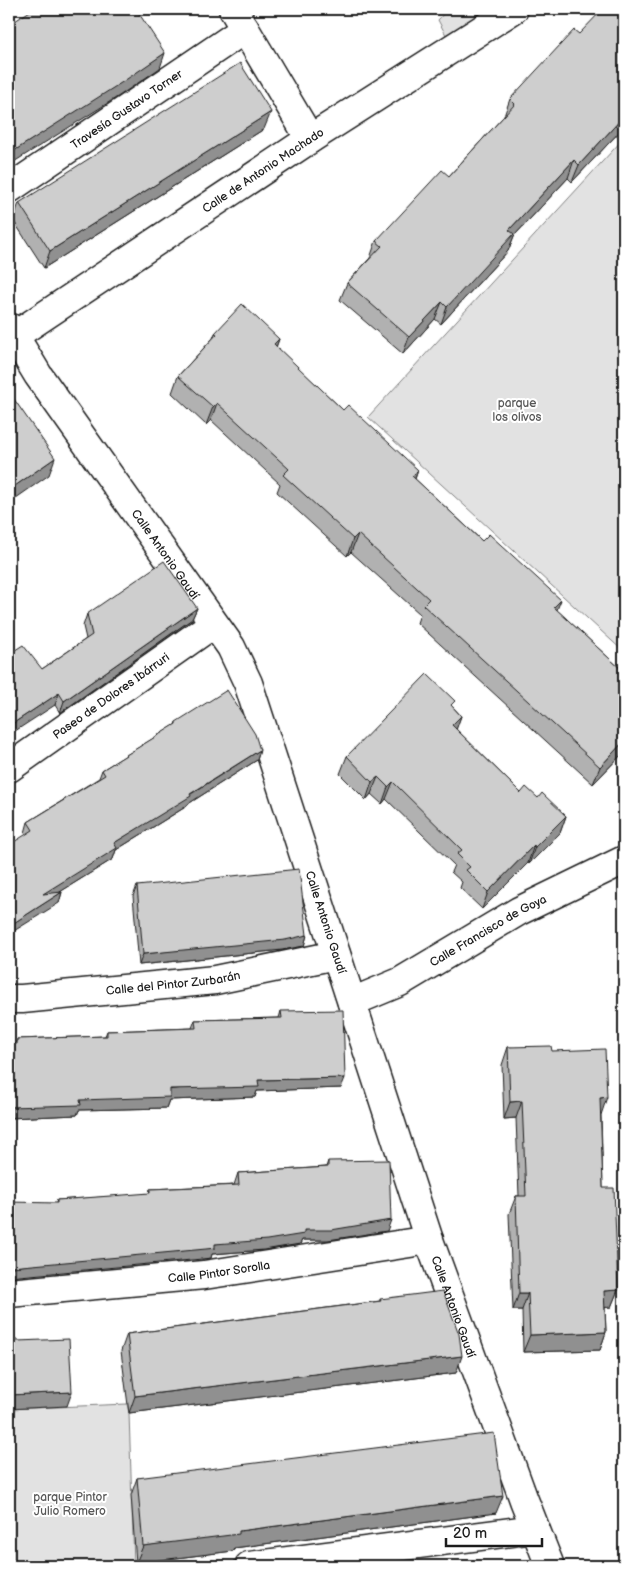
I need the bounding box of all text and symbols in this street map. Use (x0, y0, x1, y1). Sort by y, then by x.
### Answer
street label: Travesía Gustavo Torner (68, 66, 186, 153)
street label: Calle de Antonio Machado (200, 125, 327, 217)
park label: parque los olivos (493, 396, 541, 425)
street label: Calle Antonio Gaudí (128, 507, 202, 603)
street label: Paseo de Dolores Ibárruri (50, 650, 173, 743)
street label: Calle Antonio Gaudí (302, 869, 349, 976)
street label: Calle Francisco de Goya (427, 892, 549, 971)
street label: Calle del Pintor Zurbarán (105, 968, 242, 999)
street label: Calle Antonio Gaudí (427, 1254, 478, 1360)
street label: Calle Pintor Sorolla (167, 1258, 271, 1286)
park label: parque Pintor Julio Romero (33, 1490, 107, 1519)
scale bar (446, 1515, 542, 1547)
text: 20 m (453, 1524, 487, 1543)

